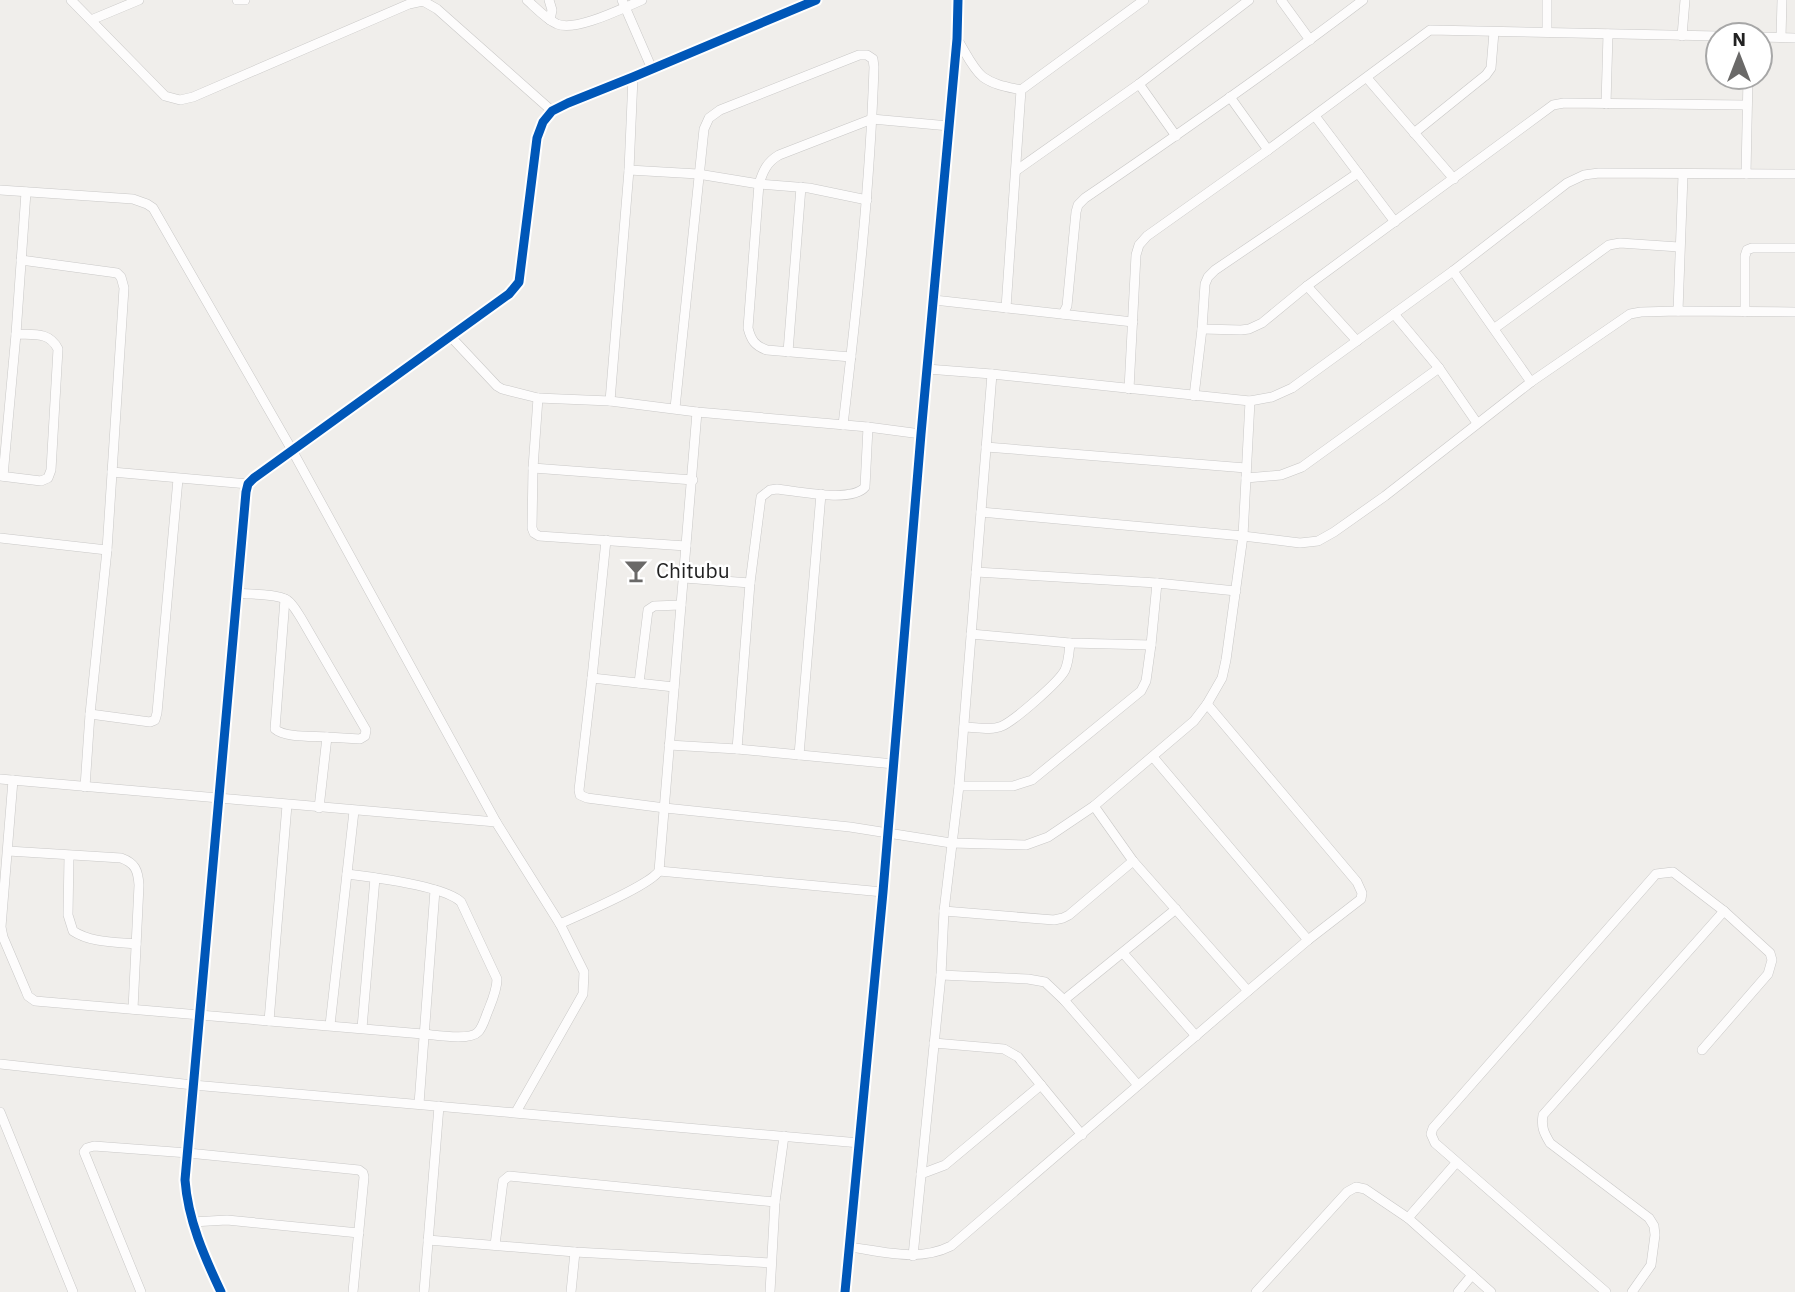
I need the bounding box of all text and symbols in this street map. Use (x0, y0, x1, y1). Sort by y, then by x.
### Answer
north arrow (1704, 21, 1774, 91)
text: N (1732, 27, 1746, 51)
place label: Chitubu (656, 556, 730, 584)
bar icon: Chitubu (622, 557, 650, 585)

